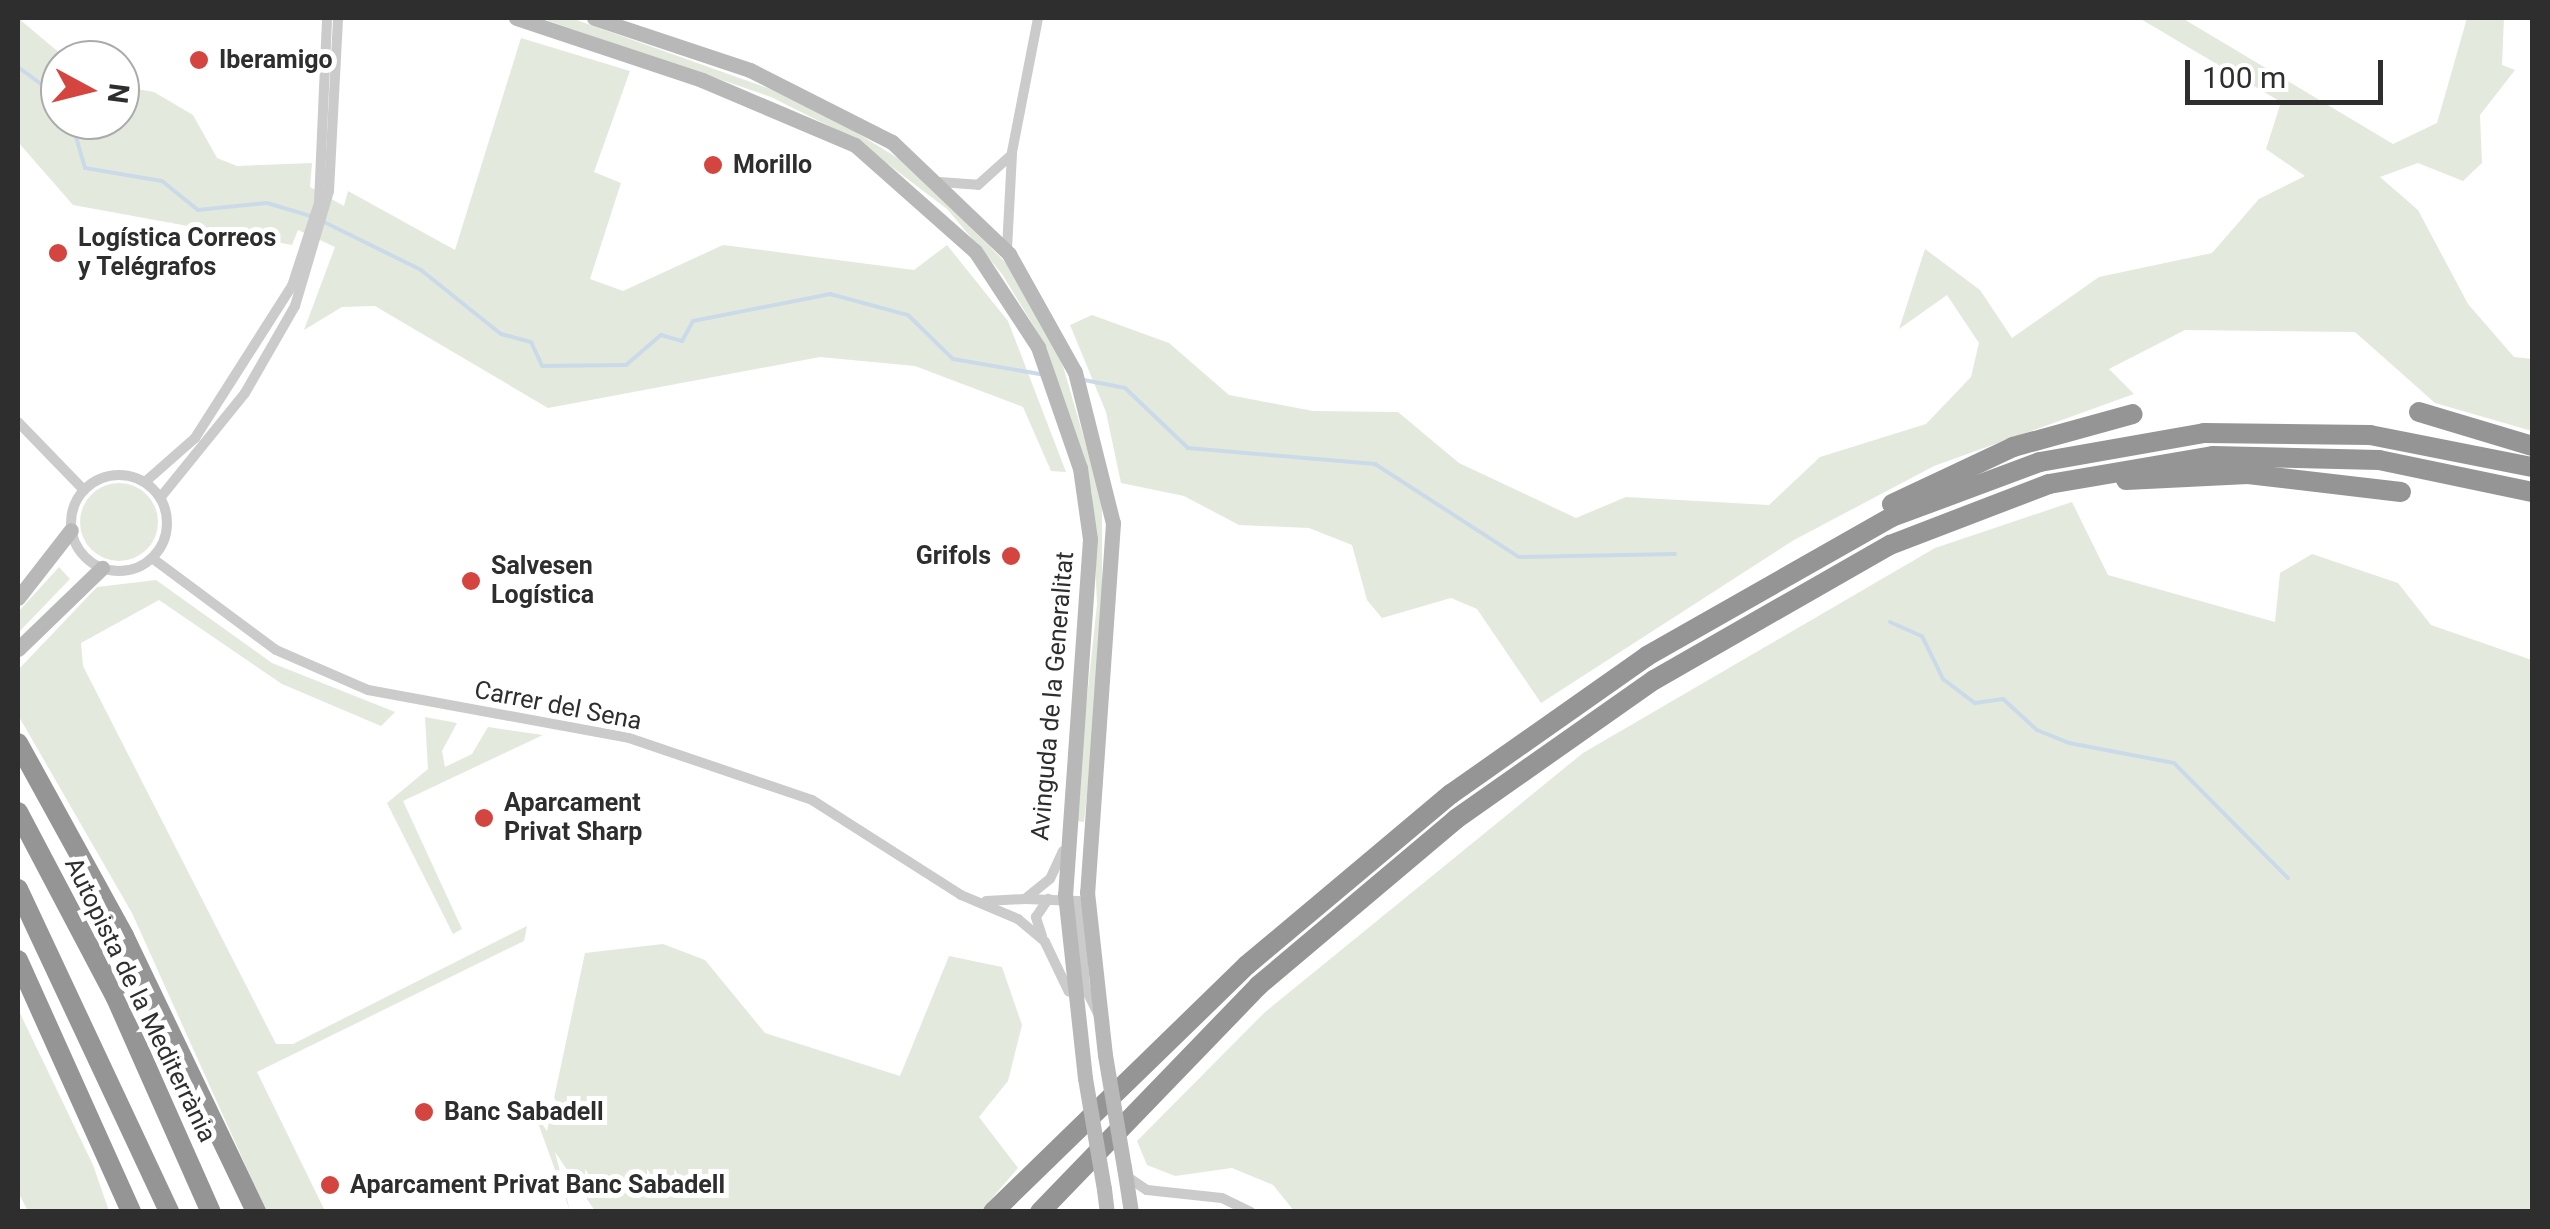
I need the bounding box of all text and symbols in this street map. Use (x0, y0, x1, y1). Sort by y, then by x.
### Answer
north arrow (40, 40, 140, 140)
scale bar (2190, 40, 2388, 102)
place label: Iberamigo (219, 45, 333, 75)
marker: Iberamigo (188, 49, 210, 71)
text: 100 m (2202, 60, 2286, 95)
text: N (101, 82, 136, 105)
place label: Morillo (733, 150, 812, 180)
marker: Morillo (702, 154, 724, 176)
place label: Logística Correos y Telégrafos (78, 224, 276, 283)
marker: Logística Correos y Telégrafos (47, 242, 69, 264)
place label: Grifols (916, 541, 991, 571)
marker: Grifols (1000, 545, 1022, 567)
street label: Avinguda de la Generalitat (1025, 550, 1081, 842)
place label: Salvesen Logística (491, 552, 594, 611)
marker: Salvesen Logística (460, 570, 482, 592)
street label: Carrer del Sena (472, 675, 644, 737)
place label: Aparcament Privat Sharp (504, 789, 642, 848)
marker: Aparcament Privat Sharp (473, 807, 495, 829)
street label: Autopista de la Mediterrània (58, 853, 222, 1147)
place label: Banc Sabadell (444, 1097, 604, 1127)
marker: Banc Sabadell (413, 1101, 435, 1123)
place label: Aparcament Privat Banc Sabadell (350, 1170, 725, 1200)
marker: Aparcament Privat Banc Sabadell (319, 1174, 341, 1196)

